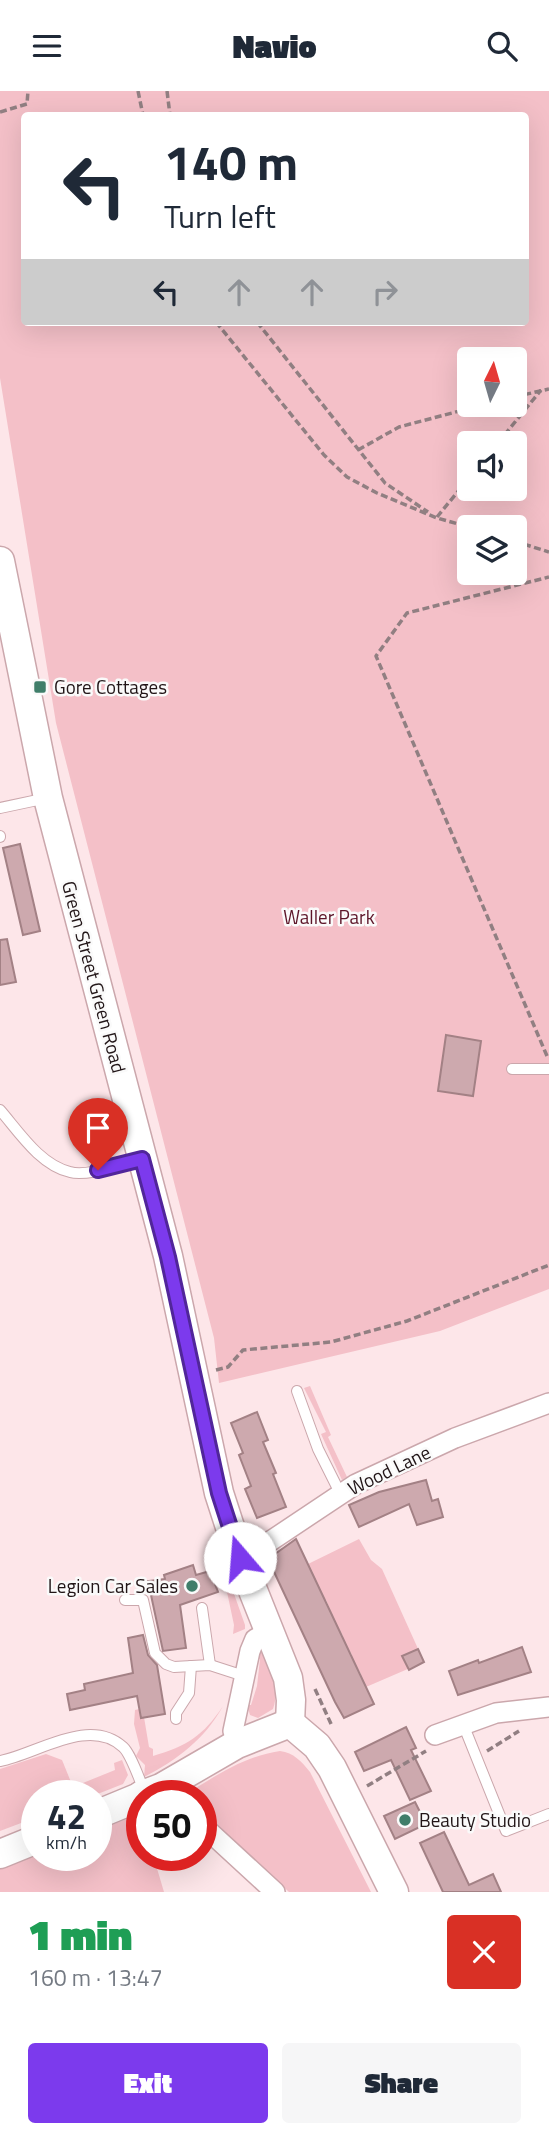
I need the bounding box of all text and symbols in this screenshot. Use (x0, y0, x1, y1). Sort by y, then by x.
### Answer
text: Navio (233, 22, 316, 70)
icon: menu (28, 27, 66, 65)
icon: search (483, 27, 521, 65)
text: 140 m (164, 124, 298, 199)
icon: left (49, 140, 140, 231)
text: Turn left (164, 192, 276, 240)
icon: left (147, 273, 185, 311)
icon: ahead (220, 273, 258, 311)
icon: ahead (293, 273, 331, 311)
icon: right (366, 273, 404, 311)
north arrow (457, 347, 527, 417)
map controls (457, 347, 527, 585)
button: sound (457, 431, 527, 501)
button: layers (457, 515, 527, 585)
place label: Gore Cottages (54, 672, 167, 701)
marker: Gore Cottages (32, 679, 48, 695)
street label: Green Street Green Road (55, 878, 134, 1076)
park label: Waller Park (283, 902, 375, 931)
pin (68, 1098, 128, 1170)
icon: arrive (79, 1109, 117, 1147)
street label: Wood Lane (342, 1437, 435, 1502)
position arrow (203, 1521, 277, 1595)
place label: Legion Car Sales (48, 1571, 178, 1600)
marker: Legion Car Sales (184, 1578, 200, 1594)
speed limit sign: 50 (126, 1780, 217, 1871)
text: 42 (47, 1789, 86, 1843)
place label: Beauty Studio (419, 1805, 531, 1834)
marker: Beauty Studio (397, 1812, 413, 1828)
text: km/h (46, 1829, 87, 1856)
text: 1 min (28, 1902, 132, 1966)
button: close (447, 1915, 521, 1989)
text: 160 m · 13:47 (28, 1960, 163, 1995)
button: Exit (28, 2043, 268, 2123)
button: Share (282, 2043, 521, 2123)

